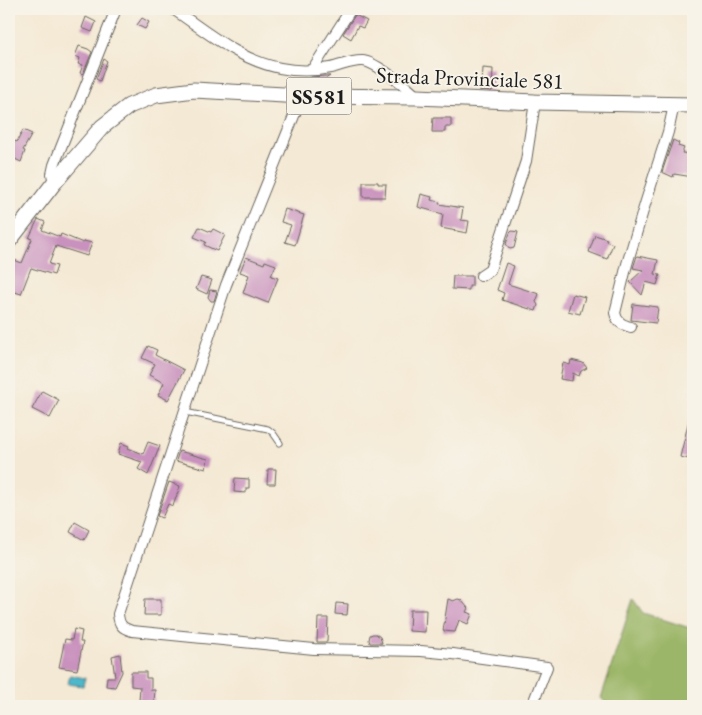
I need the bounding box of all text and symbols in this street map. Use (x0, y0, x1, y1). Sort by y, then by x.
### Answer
street label: Strada Provinciale 581 (376, 60, 564, 96)
road number: SS581 (286, 78, 352, 114)

